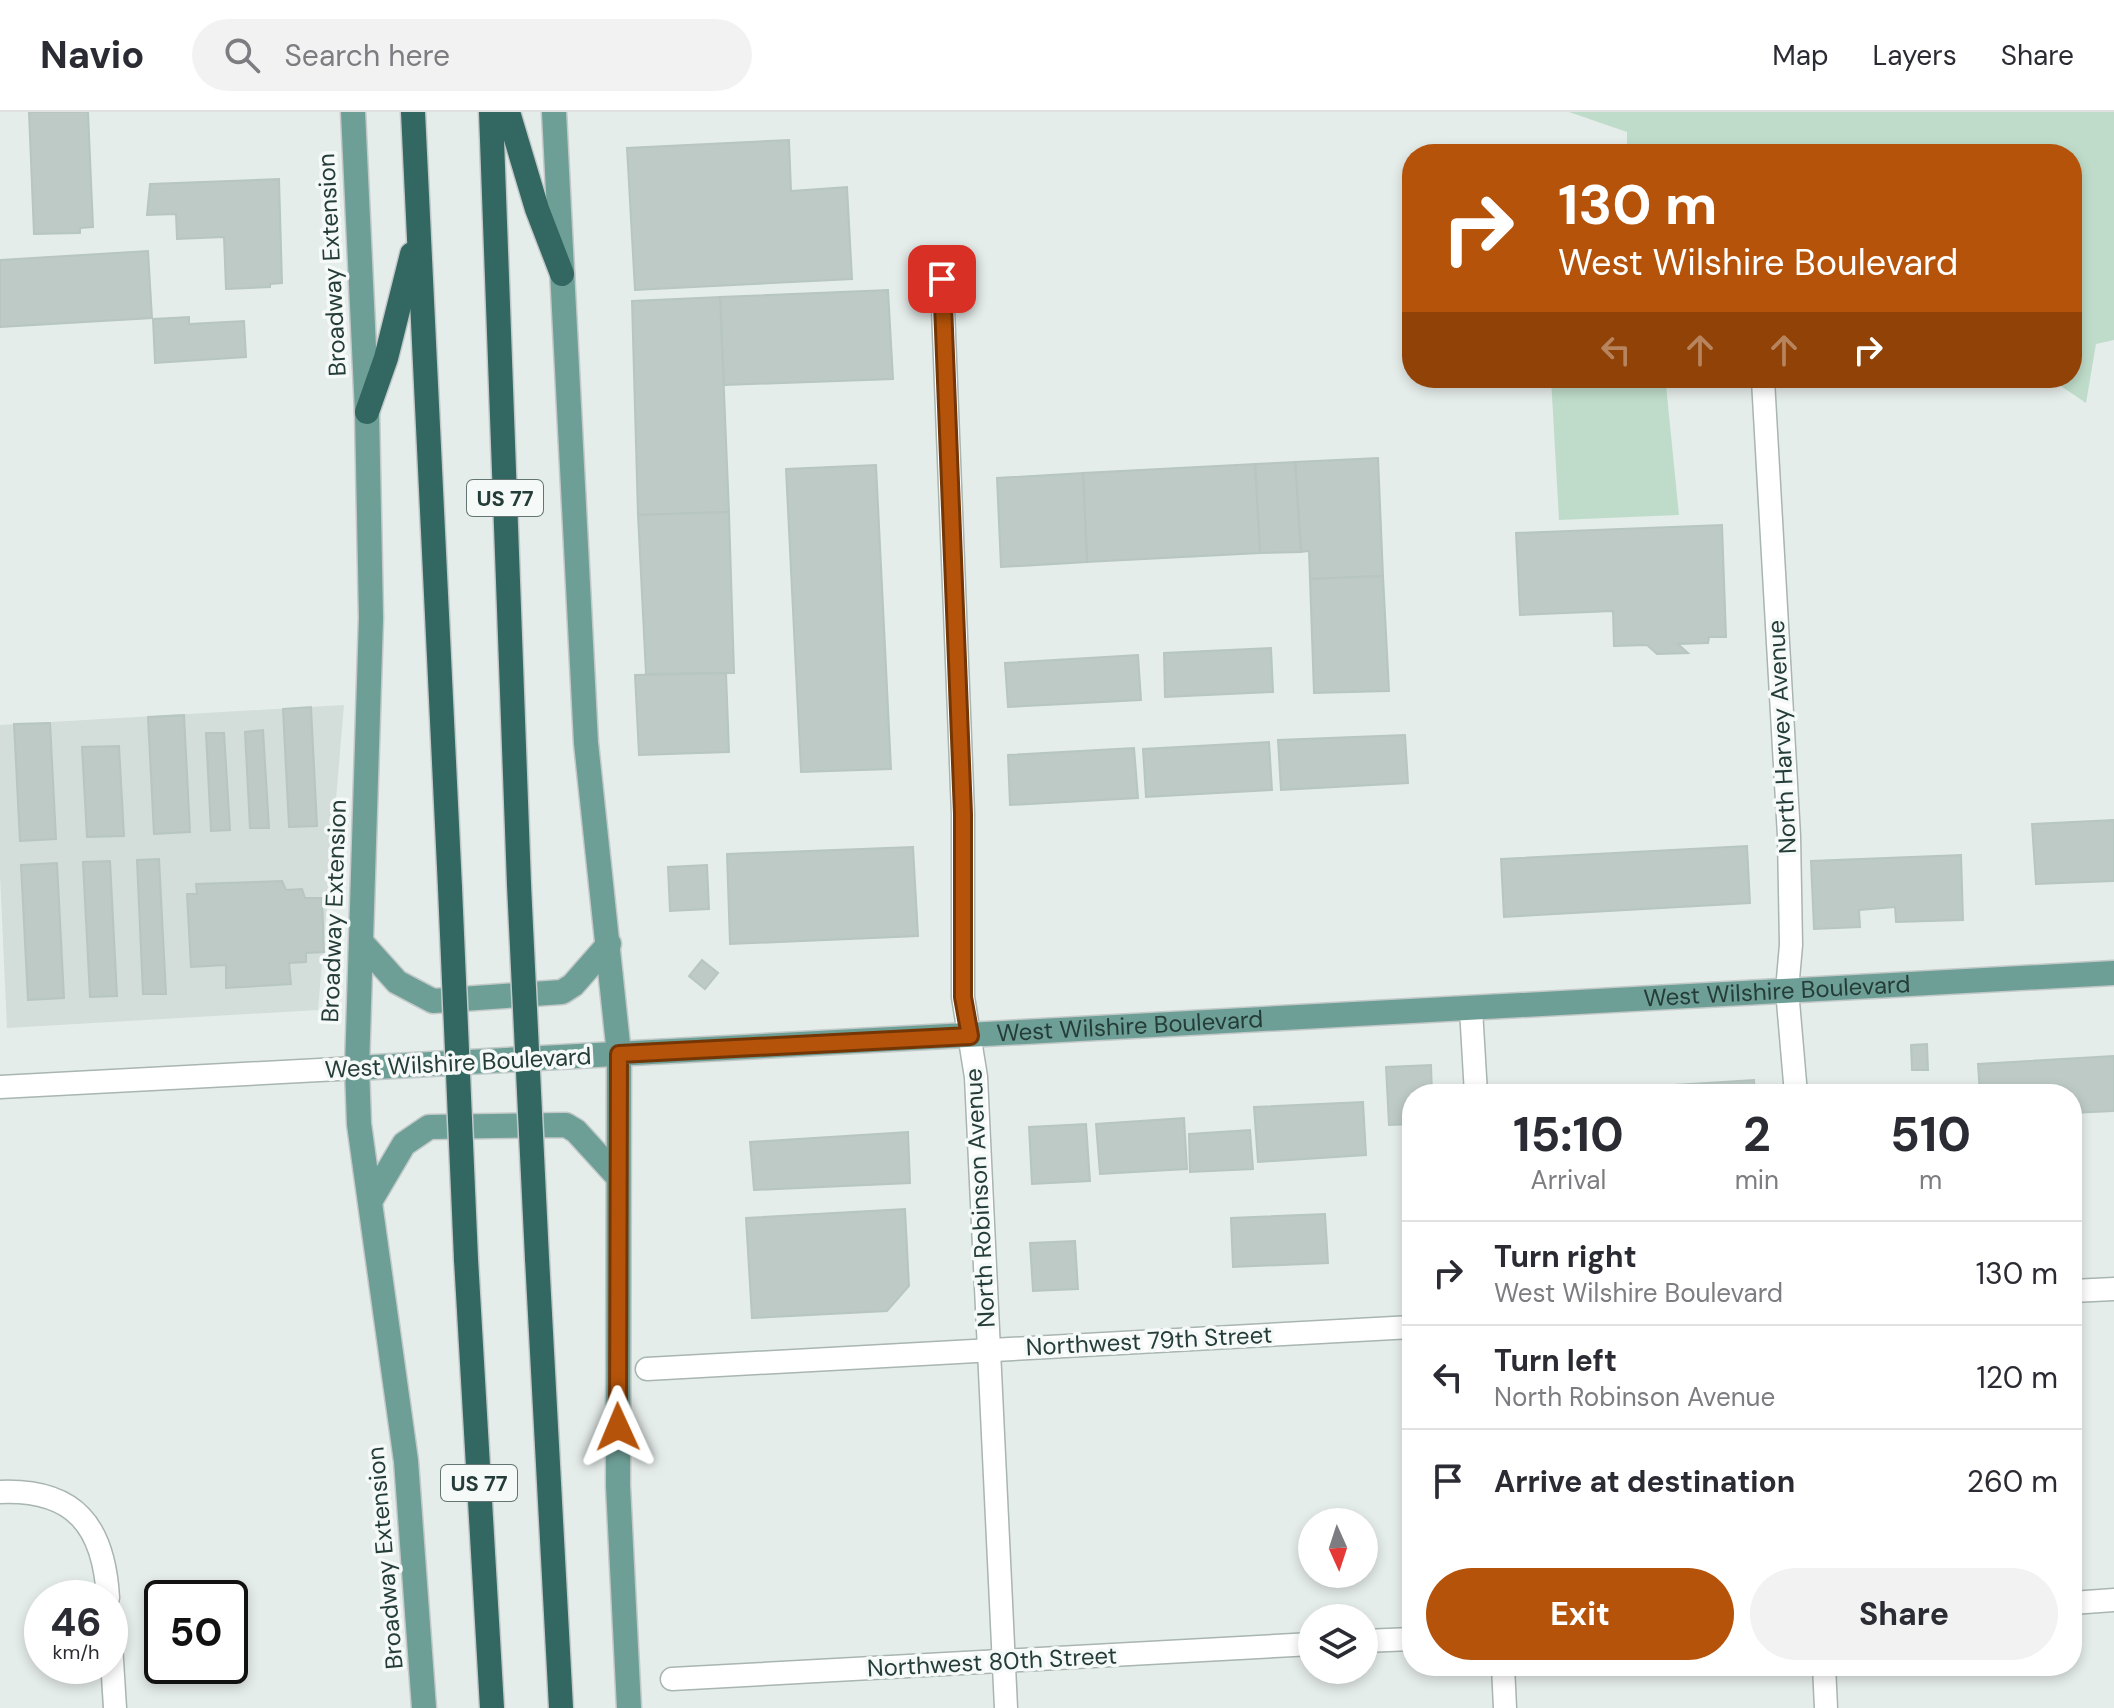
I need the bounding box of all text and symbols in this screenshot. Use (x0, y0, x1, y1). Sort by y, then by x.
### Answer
search box (192, 19, 752, 91)
text: Navio (40, 30, 144, 80)
icon: search (220, 33, 264, 77)
text: Search here (284, 36, 450, 75)
text: Map (1772, 37, 1829, 74)
text: Layers (1873, 37, 1957, 74)
text: Share (2001, 37, 2074, 74)
street label: Broadway Extension (310, 153, 353, 377)
text: 130 m (1558, 168, 1717, 241)
icon: right (1426, 176, 1530, 280)
text: West Wilshire Boulevard (1558, 239, 1958, 286)
pin (908, 245, 976, 313)
icon: arrive (920, 257, 964, 301)
icon: left (1594, 328, 1638, 372)
icon: ahead (1678, 328, 1722, 372)
icon: ahead (1762, 328, 1806, 372)
icon: right (1846, 328, 1890, 372)
road number: US 77 (467, 480, 543, 516)
street label: North Harvey Avenue (1760, 619, 1803, 855)
street label: Broadway Extension (314, 799, 353, 1023)
street label: West Wilshire Boulevard (1643, 968, 1911, 1013)
street label: West Wilshire Boulevard (996, 1003, 1264, 1048)
street label: West Wilshire Boulevard (324, 1040, 592, 1085)
street label: North Robinson Avenue (957, 1068, 1002, 1328)
text: 15:10 (1513, 1103, 1624, 1166)
text: 2 (1743, 1103, 1771, 1166)
text: 510 (1890, 1103, 1971, 1166)
text: Arrival (1530, 1163, 1606, 1197)
text: min (1735, 1163, 1779, 1197)
text: m (1919, 1163, 1942, 1197)
text: Turn right (1494, 1237, 1637, 1276)
icon: right (1426, 1251, 1470, 1295)
text: 130 m (1976, 1254, 2058, 1293)
text: West Wilshire Boulevard (1494, 1276, 1783, 1310)
street label: Northwest 79th Street (1025, 1319, 1273, 1362)
text: Turn left (1494, 1341, 1617, 1380)
icon: left (1426, 1355, 1470, 1399)
text: 120 m (1976, 1358, 2058, 1397)
text: North Robinson Avenue (1494, 1380, 1775, 1414)
position arrow (576, 1385, 660, 1469)
street label: Broadway Extension (359, 1445, 410, 1671)
icon: arrive (1426, 1459, 1470, 1503)
text: Arrive at destination (1494, 1462, 1795, 1501)
text: 260 m (1967, 1462, 2058, 1501)
road number: US 77 (441, 1465, 517, 1501)
north arrow (1298, 1508, 1378, 1588)
map controls (1298, 1508, 1378, 1684)
button: Exit (1426, 1568, 1734, 1660)
button: Share (1750, 1568, 2058, 1660)
speed limit sign: 50 (144, 1580, 248, 1684)
text: 46 (50, 1596, 102, 1648)
button: layers (1298, 1604, 1378, 1684)
text: km/h (52, 1639, 100, 1665)
street label: Northwest 80th Street (866, 1639, 1118, 1684)

